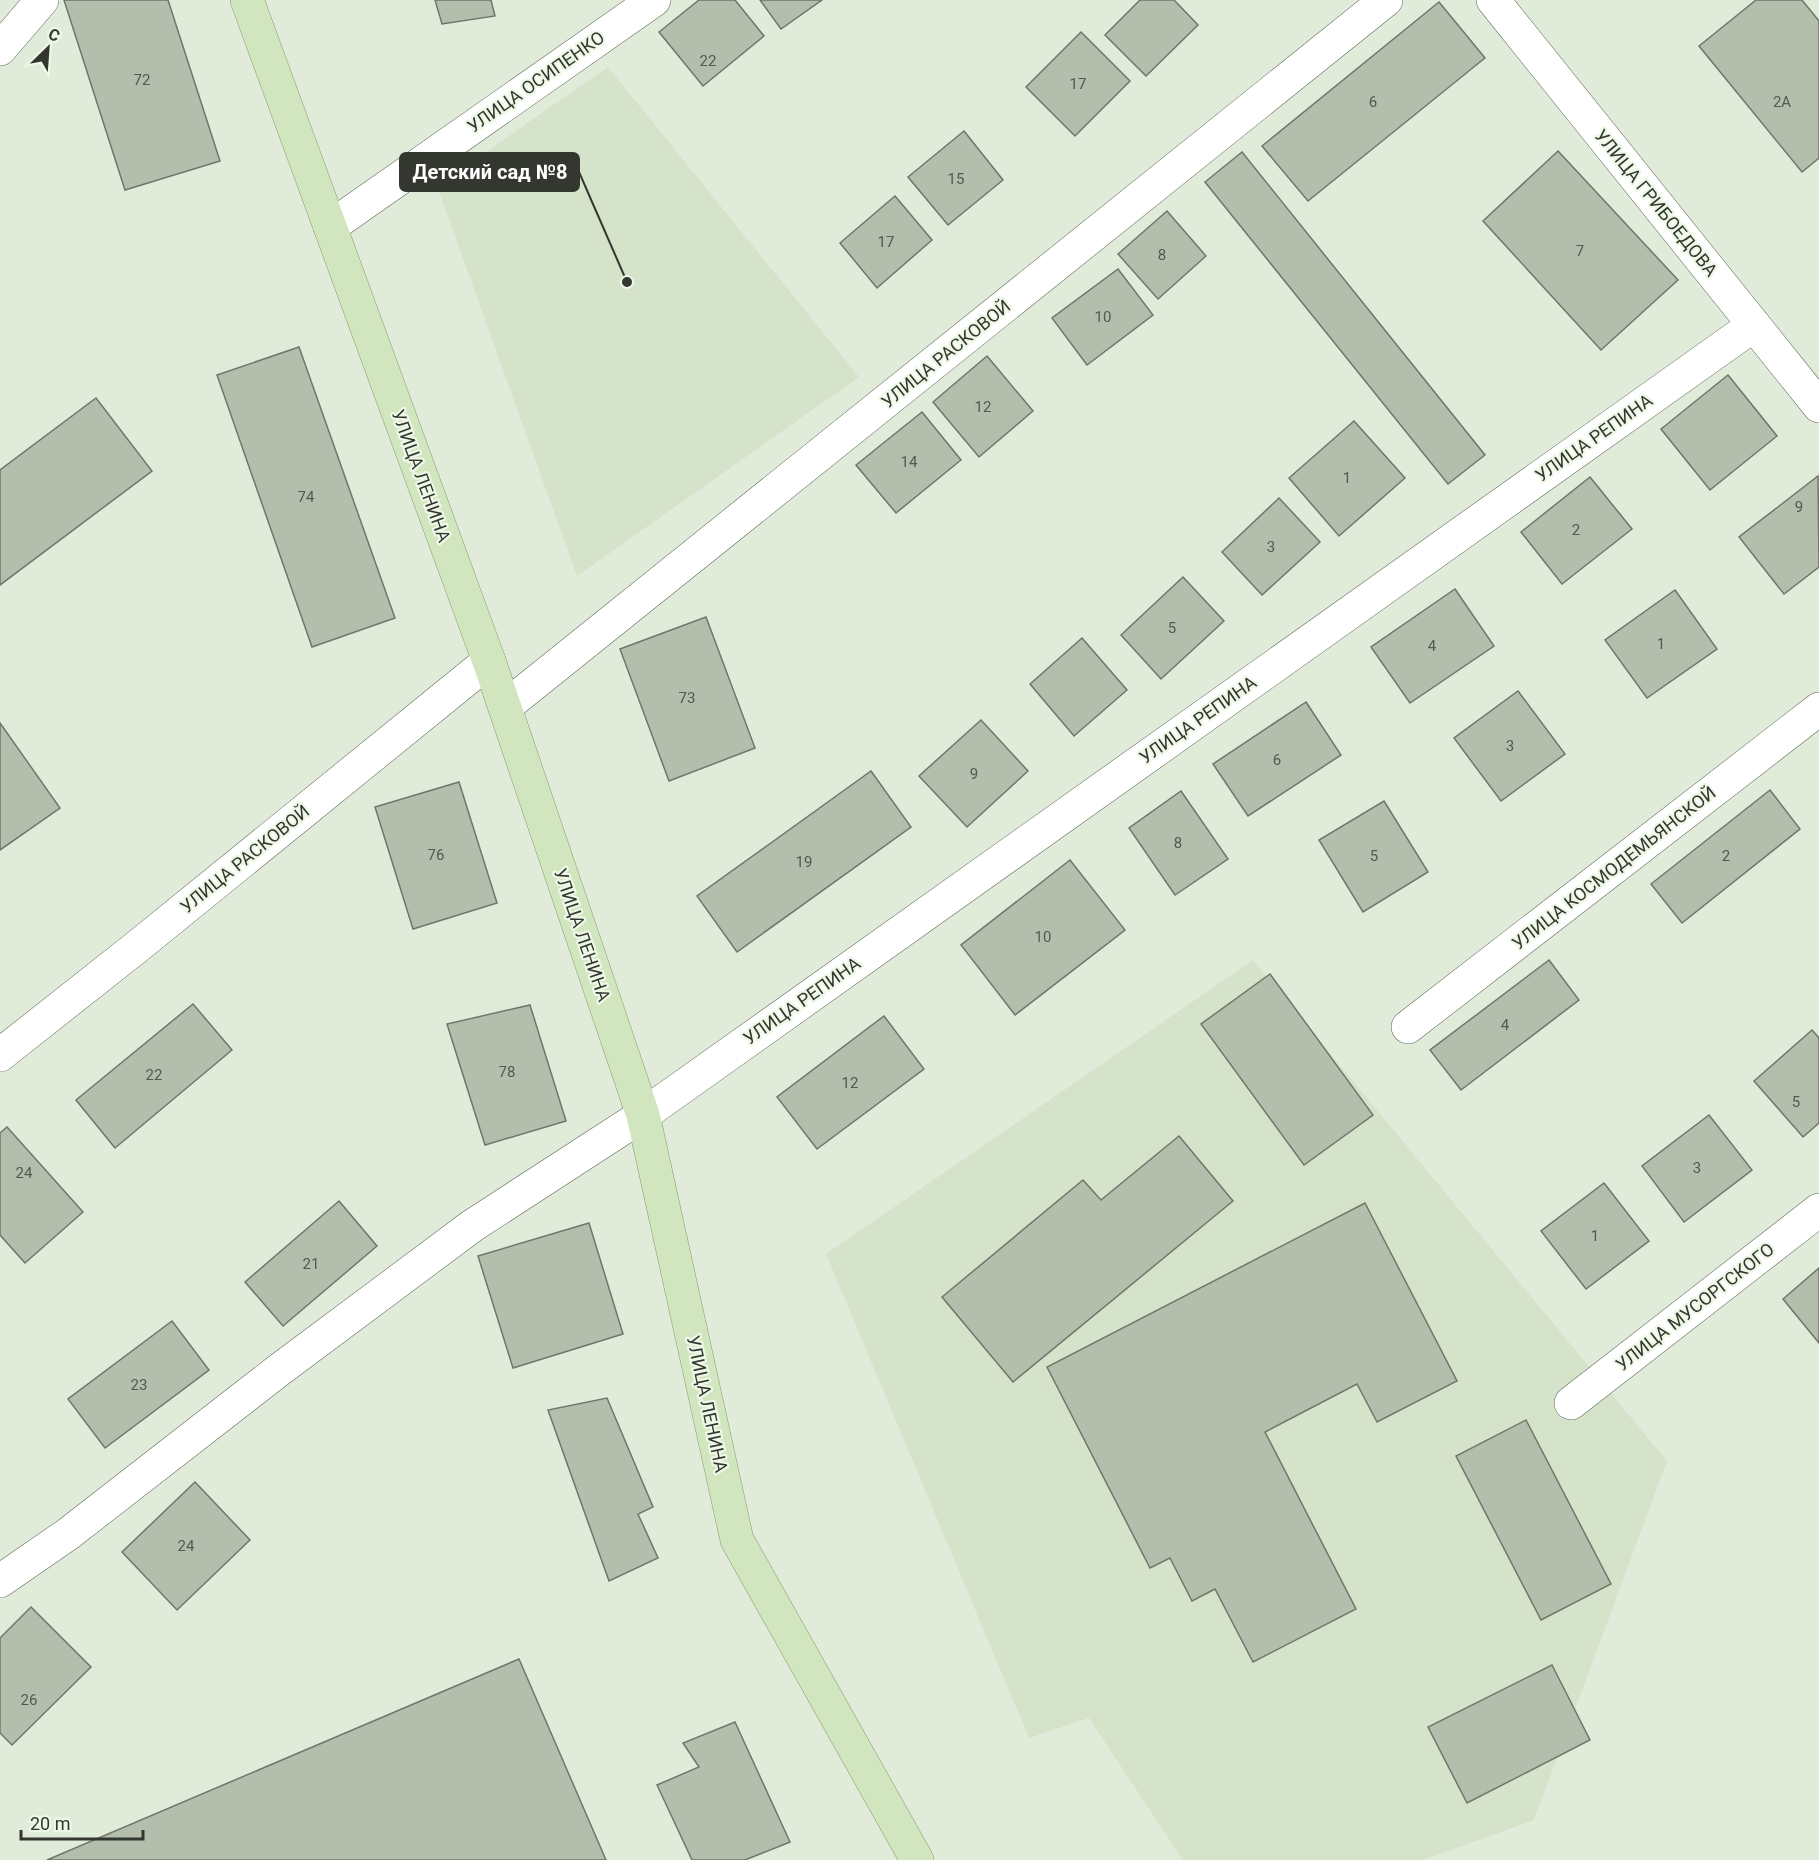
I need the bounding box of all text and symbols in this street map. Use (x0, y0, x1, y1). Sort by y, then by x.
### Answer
north arrow (18, 18, 78, 78)
text: С (45, 24, 63, 46)
street label: УЛИЦА ОСИПЕНКО (463, 26, 608, 137)
house number: 22 (700, 52, 716, 70)
house number: 72 (134, 71, 150, 89)
house number: 17 (1070, 75, 1086, 93)
house number: 6 (1369, 93, 1377, 111)
house number: 2А (1773, 93, 1791, 111)
street label: УЛИЦА ГРИБОЕДОВА (1591, 125, 1722, 281)
callout: Детский сад №8 (400, 153, 579, 191)
text: Детский сад №8 (413, 160, 567, 184)
house number: 15 (948, 170, 964, 188)
house number: 17 (878, 233, 894, 251)
house number: 7 (1576, 242, 1584, 260)
house number: 8 (1158, 246, 1166, 264)
street label: УЛИЦА РАСКОВОЙ (877, 295, 1014, 412)
house number: 10 (1095, 308, 1111, 326)
street label: УЛИЦА РЕПИНА (1531, 389, 1656, 486)
house number: 12 (975, 398, 991, 416)
street label: УЛИЦА ЛЕНИНА (388, 407, 455, 545)
house number: 14 (901, 453, 918, 471)
house number: 1 (1343, 469, 1351, 487)
house number: 74 (298, 488, 315, 506)
house number: 9 (1795, 498, 1803, 516)
house number: 2 (1572, 521, 1580, 539)
house number: 3 (1267, 538, 1275, 556)
house number: 5 (1168, 619, 1176, 637)
house number: 1 (1657, 635, 1665, 653)
house number: 4 (1428, 637, 1437, 655)
street label: УЛИЦА РЕПИНА (1135, 671, 1260, 768)
house number: 73 (679, 689, 695, 707)
house number: 3 (1506, 737, 1514, 755)
house number: 6 (1273, 751, 1281, 769)
house number: 9 (970, 765, 978, 783)
street label: УЛИЦА КОСМОДЕМЬЯНСКОЙ (1508, 782, 1720, 954)
street label: УЛИЦА РАСКОВОЙ (176, 800, 313, 917)
house number: 8 (1174, 834, 1182, 852)
house number: 76 (428, 846, 444, 864)
house number: 5 (1370, 847, 1378, 865)
house number: 2 (1722, 847, 1730, 865)
house number: 19 (796, 853, 812, 871)
street label: УЛИЦА ЛЕНИНА (550, 866, 615, 1004)
house number: 10 (1035, 928, 1051, 946)
street label: УЛИЦА РЕПИНА (739, 952, 864, 1049)
house number: 4 (1501, 1016, 1510, 1034)
house number: 78 (499, 1063, 515, 1081)
house number: 22 (146, 1066, 162, 1084)
house number: 12 (842, 1074, 858, 1092)
house number: 5 (1792, 1093, 1800, 1111)
house number: 3 (1693, 1159, 1701, 1177)
house number: 24 (16, 1164, 33, 1182)
house number: 1 (1591, 1227, 1599, 1245)
street label: УЛИЦА МУСОРГСКОГО (1611, 1238, 1778, 1375)
house number: 21 (303, 1255, 319, 1273)
street label: УЛИЦА ЛЕНИНА (683, 1334, 732, 1474)
house number: 23 (131, 1376, 147, 1394)
house number: 24 (178, 1537, 195, 1555)
house number: 26 (21, 1691, 37, 1709)
scale bar (21, 1803, 142, 1841)
text: 20 m (30, 1813, 70, 1834)

